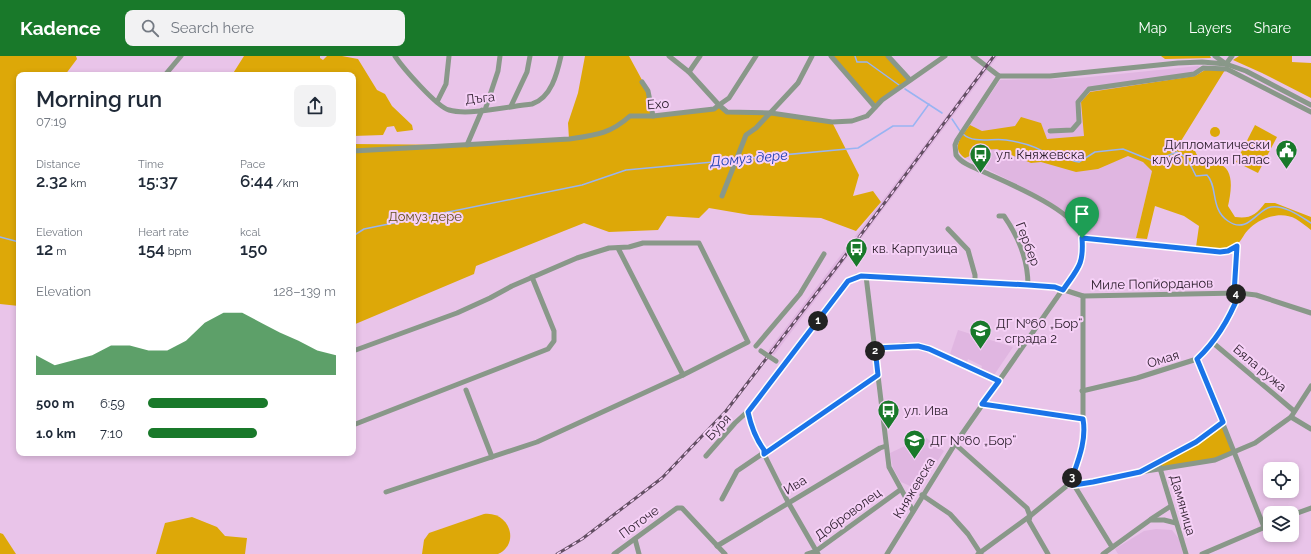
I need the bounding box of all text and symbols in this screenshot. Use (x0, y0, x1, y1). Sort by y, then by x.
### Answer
search box (125, 10, 405, 46)
text: Kadence (20, 17, 101, 39)
icon: search (139, 17, 161, 39)
text: Search here (171, 19, 254, 37)
text: Map (1139, 20, 1167, 36)
text: Layers (1189, 20, 1232, 36)
text: Share (1254, 20, 1291, 36)
button: share (294, 85, 336, 127)
text: Morning run (36, 86, 162, 112)
street label: Дъга (464, 89, 496, 107)
street label: Ехо (646, 96, 670, 112)
text: 07:19 (36, 114, 66, 129)
place label: Дипломатически клуб Глория Палас (1152, 137, 1270, 167)
public building icon: Дипломатически клуб Глория Палас (1273, 138, 1299, 171)
bus stop icon: ул. Княжевска (967, 141, 993, 174)
water label: Домуз дере (708, 147, 789, 169)
place label: ул. Княжевска (996, 147, 1085, 162)
text: Distance (36, 158, 80, 171)
text: Time (138, 158, 164, 171)
text: Pace (240, 158, 265, 171)
text: 2.32 (36, 171, 68, 191)
text: 15:37 (138, 171, 178, 191)
text: 6:44 (240, 171, 273, 191)
text: km (68, 177, 86, 190)
text: /km (273, 177, 299, 190)
pin (1065, 197, 1099, 238)
icon: arrive (1071, 203, 1093, 225)
park label: Домуз дере (388, 209, 462, 224)
street label: Гербер (1013, 220, 1043, 268)
text: Elevation (36, 226, 83, 239)
text: Heart rate (138, 226, 189, 239)
text: kcal (240, 226, 261, 239)
bus stop icon: кв. Карпузица (844, 235, 870, 268)
text: 12 (36, 239, 53, 259)
text: 154 (138, 239, 165, 259)
text: 150 (240, 239, 268, 259)
place label: кв. Карпузица (872, 241, 958, 256)
text: m (53, 245, 66, 258)
text: bpm (165, 245, 191, 258)
street label: Миле Попйорданов (1091, 275, 1213, 293)
text: Elevation (36, 284, 91, 299)
text: 128–139 m (273, 284, 336, 299)
pin: 4 (1226, 284, 1246, 304)
text: 4 (1233, 287, 1239, 300)
pin: 1 (808, 311, 828, 331)
text: 1 (815, 314, 821, 327)
place label: ДГ №60 „Бор“ - сграда 2 (996, 316, 1082, 346)
school or university icon: ДГ №60 „Бор“ - сграда 2 (968, 317, 994, 350)
pin: 2 (865, 341, 885, 361)
street label: Бяла ружа (1230, 341, 1290, 395)
text: 2 (872, 344, 878, 357)
street label: Омая (1145, 347, 1181, 371)
text: 500 m (36, 396, 74, 411)
text: 6:59 (100, 396, 125, 411)
bus stop icon: ул. Ива (876, 397, 902, 430)
place label: ул. Ива (904, 403, 948, 418)
street label: Буря (702, 411, 734, 443)
text: 1.0 km (36, 426, 76, 441)
text: 7:10 (100, 426, 123, 441)
school or university icon: ДГ №60 „Бор“ (902, 427, 928, 460)
place label: ДГ №60 „Бор“ (930, 433, 1016, 448)
street label: Княжевска (890, 455, 938, 521)
map controls (1263, 462, 1299, 542)
button: locate (1263, 462, 1299, 498)
pin: 3 (1062, 468, 1082, 488)
text: 3 (1069, 471, 1075, 484)
street label: Ива (781, 472, 809, 498)
street label: Дамяница (1167, 473, 1199, 537)
street label: Доброволец (812, 485, 884, 543)
street label: Поточе (616, 502, 662, 541)
button: layers (1263, 506, 1299, 542)

